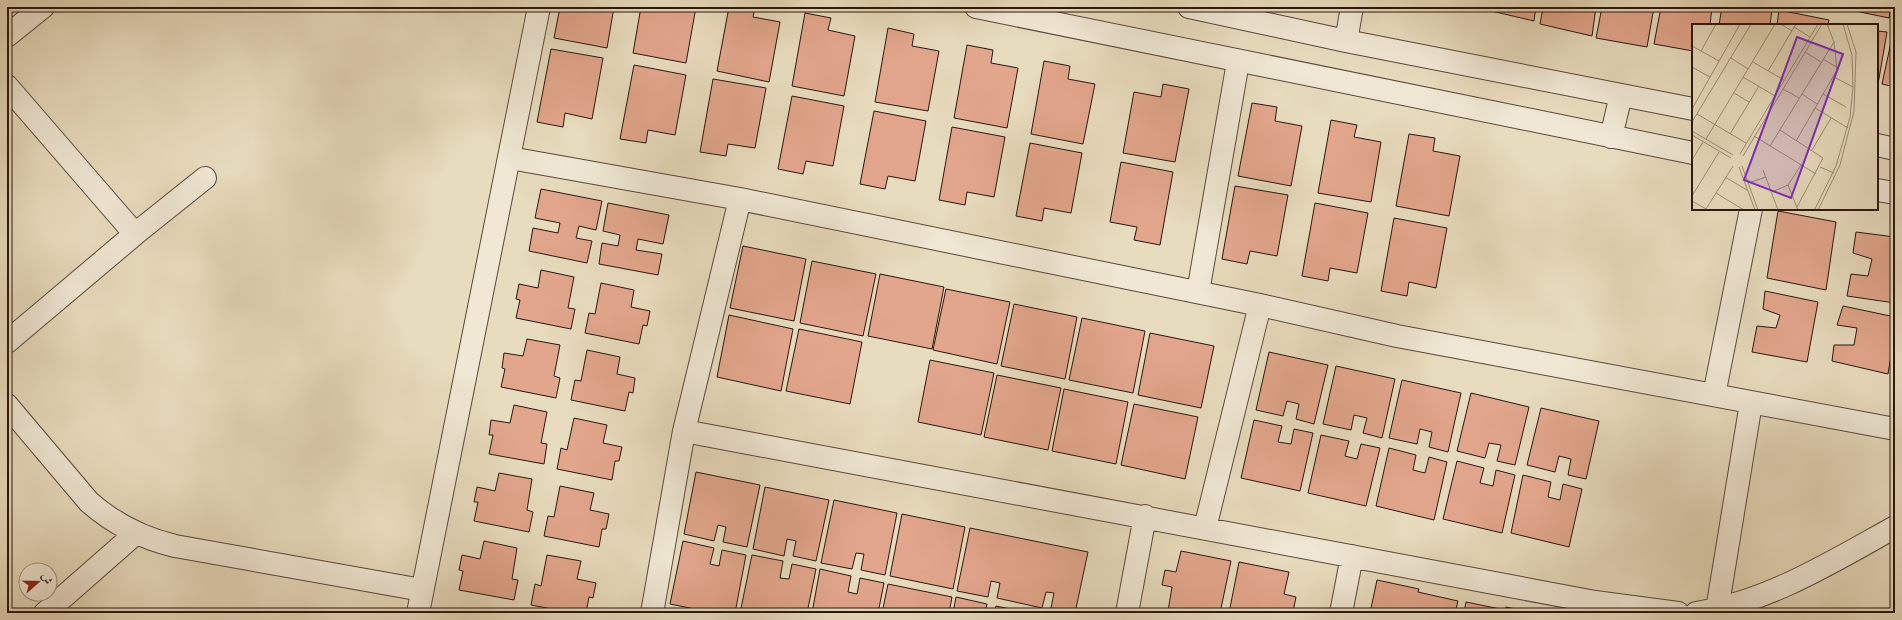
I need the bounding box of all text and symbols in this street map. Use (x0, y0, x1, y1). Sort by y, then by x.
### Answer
inset map (1692, 24, 1878, 210)
north arrow (18, 562, 58, 602)
text: ش (39, 571, 55, 586)

